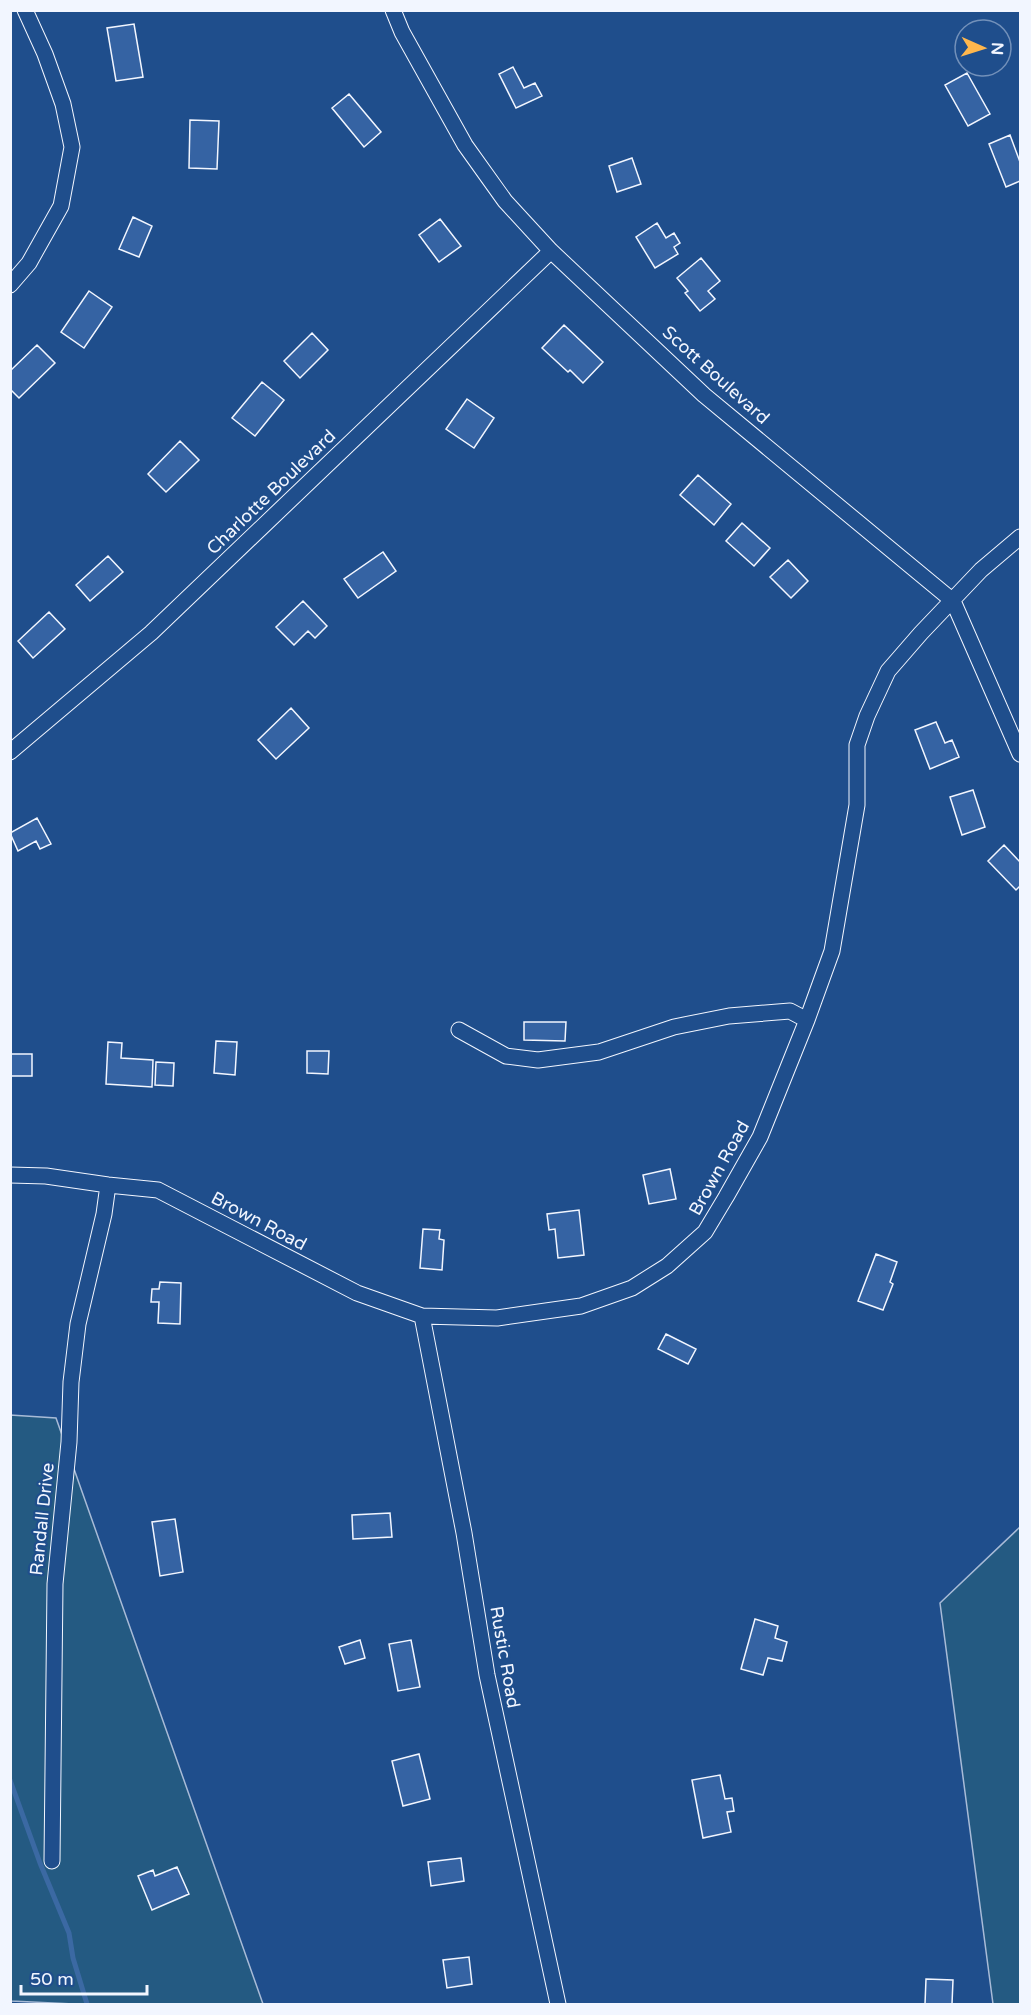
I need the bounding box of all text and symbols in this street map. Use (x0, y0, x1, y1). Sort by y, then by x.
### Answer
north arrow (953, 18, 1013, 78)
text: N (987, 42, 1007, 56)
street label: Scott Boulevard (658, 321, 774, 429)
street label: Charlotte Boulevard (202, 425, 340, 559)
street label: Brown Road (684, 1117, 754, 1219)
street label: Brown Road (208, 1187, 310, 1255)
street label: Randall Drive (25, 1461, 59, 1577)
street label: Rustic Road (485, 1604, 525, 1710)
scale bar (21, 1958, 147, 1996)
text: 50 m (30, 1968, 74, 1990)

